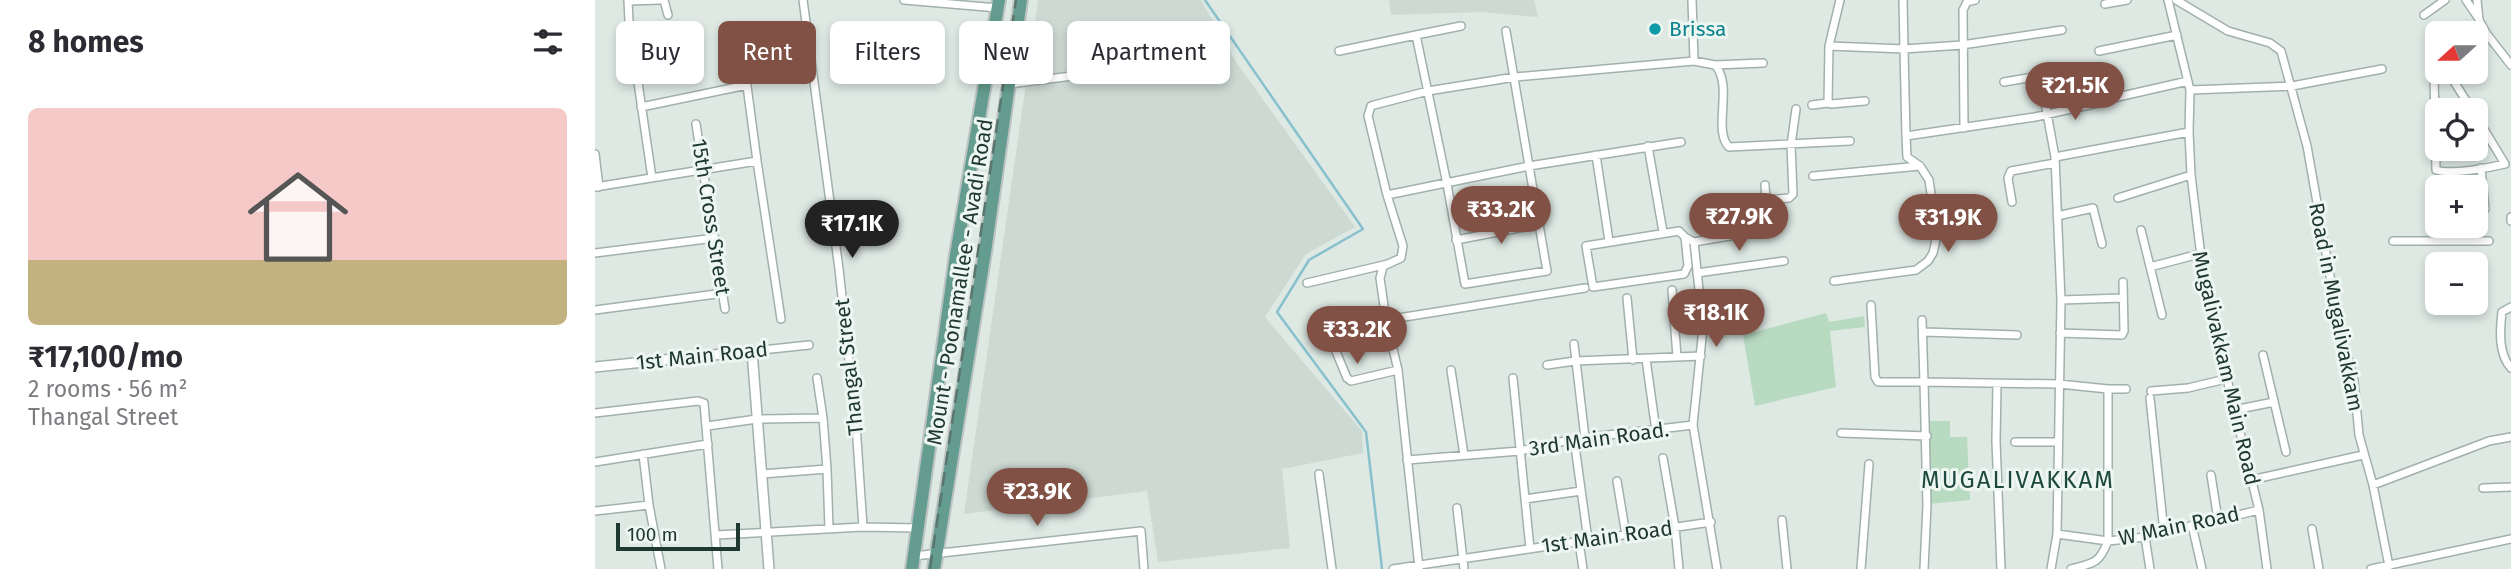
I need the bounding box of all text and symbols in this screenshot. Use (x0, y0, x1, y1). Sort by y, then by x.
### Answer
place label: Brissa (1669, 16, 1726, 42)
chip: Buy (616, 21, 704, 84)
chip: Rent (718, 21, 816, 84)
chip: Filters (830, 21, 945, 84)
chip: New (959, 21, 1053, 84)
chip: Apartment (1067, 21, 1230, 84)
marker: Brissa (1647, 21, 1663, 37)
north arrow (2425, 21, 2489, 84)
map controls (2425, 21, 2488, 315)
icon: filters (529, 23, 567, 61)
text: 8 homes (28, 24, 144, 60)
pin: ₹21.5K (2018, 62, 2132, 122)
text: ₹21.5K (2041, 71, 2109, 99)
button: locate (2425, 98, 2488, 161)
street label: Mount - Poonamallee - Avadi Road (921, 117, 999, 447)
street label: 15th Cross Street (686, 137, 736, 297)
icon: home (235, 154, 361, 280)
button: + (2425, 175, 2488, 238)
pin: ₹33.2K (1444, 187, 1558, 246)
pin: ₹27.9K (1682, 194, 1796, 253)
pin: ₹31.9K (1891, 194, 2005, 254)
text: ₹33.2K (1467, 195, 1535, 223)
street label: Road in Mugalivakkam (2303, 200, 2369, 414)
pin: ₹17.1K (795, 201, 909, 260)
text: ₹27.9K (1705, 202, 1773, 230)
text: ₹31.9K (1914, 203, 1982, 231)
text: ₹17.1K (821, 209, 883, 237)
street label: Mugalivakkam Main Road (2186, 248, 2266, 488)
button: − (2425, 252, 2488, 315)
pin: ₹18.1K (1659, 290, 1773, 349)
street label: Thangal Street (829, 297, 869, 437)
text: ₹18.1K (1684, 298, 1748, 326)
pin: ₹33.2K (1300, 306, 1414, 366)
text: ₹33.2K (1323, 315, 1391, 343)
street label: 1st Main Road (635, 336, 769, 376)
text: ₹17,100/mo (28, 339, 183, 375)
text: 2 rooms · 56 m² (28, 375, 187, 403)
text: Thangal Street (28, 403, 178, 431)
street label: 3rd Main Road. (1527, 416, 1671, 462)
district label: MUGALIVAKKAM (1921, 466, 2115, 494)
pin: ₹23.9K (980, 468, 1094, 528)
text: ₹23.9K (1003, 477, 1071, 505)
street label: W Main Road (2116, 501, 2242, 551)
street label: 1st Main Road (1540, 515, 1674, 559)
scale bar (616, 520, 740, 552)
text: 100 m (627, 523, 678, 546)

